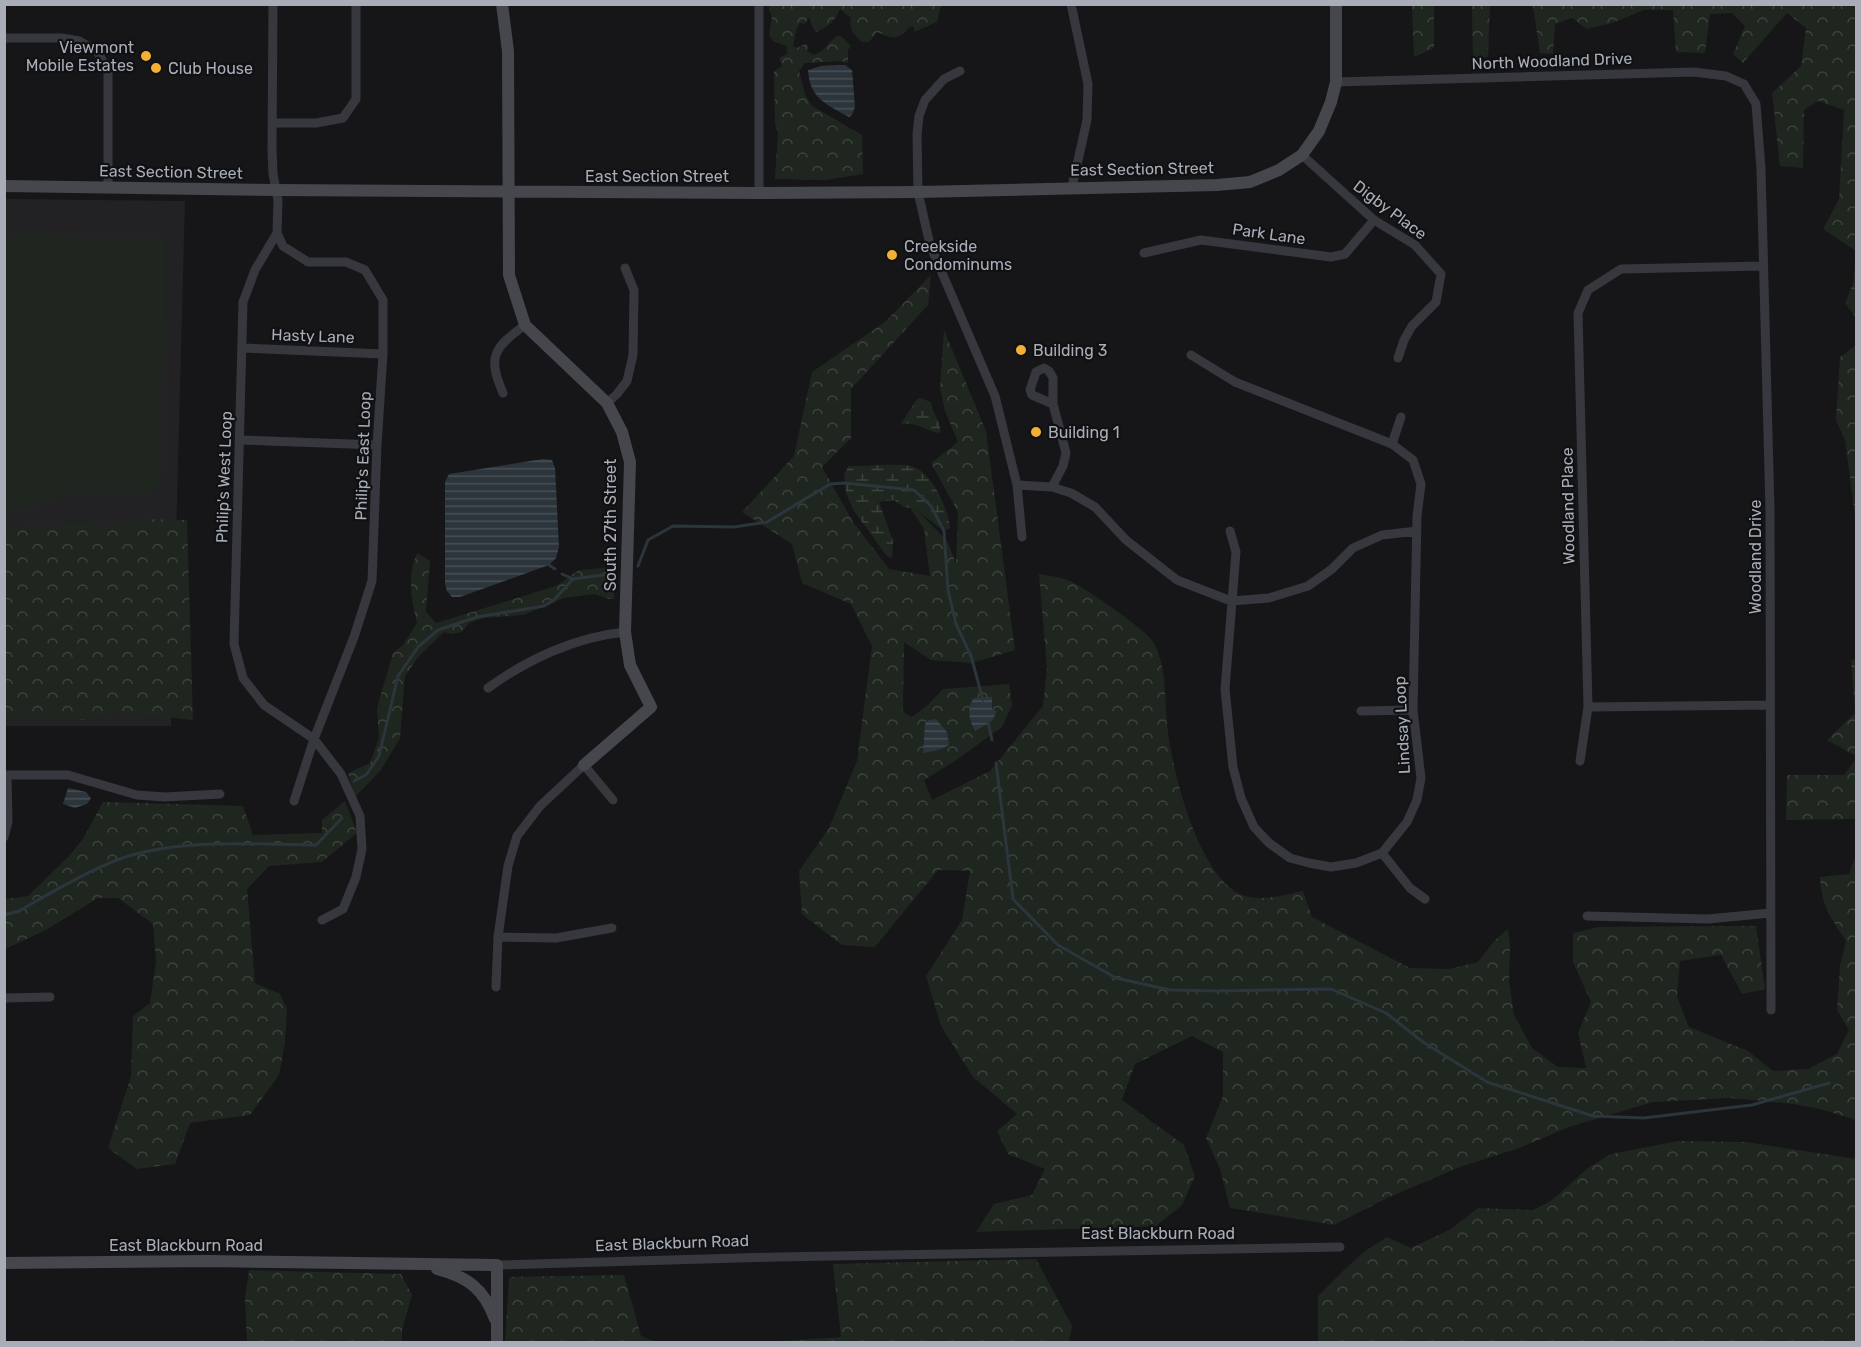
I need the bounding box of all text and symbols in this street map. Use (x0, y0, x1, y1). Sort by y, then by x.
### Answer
place label: Viewmont Mobile Estates (26, 38, 134, 75)
marker: Viewmont Mobile Estates (139, 49, 153, 63)
street label: North Woodland Drive (1471, 49, 1633, 73)
place label: Club House (168, 59, 253, 78)
marker: Club House (149, 61, 163, 75)
street label: East Section Street (1070, 158, 1214, 180)
street label: East Section Street (99, 161, 243, 183)
street label: East Section Street (585, 167, 729, 186)
street label: Digby Place (1350, 176, 1430, 244)
street label: Park Lane (1231, 219, 1307, 249)
place label: Creekside Condominums (904, 237, 1012, 274)
marker: Creekside Condominums (885, 248, 899, 262)
street label: Hasty Lane (271, 325, 355, 347)
place label: Building 3 (1033, 341, 1107, 360)
marker: Building 3 (1014, 343, 1028, 357)
street label: Philip's East Loop (351, 391, 375, 521)
street label: Philip's West Loop (212, 411, 236, 543)
place label: Building 1 (1048, 423, 1120, 442)
marker: Building 1 (1029, 425, 1043, 439)
street label: Woodland Place (1557, 447, 1579, 565)
street label: South 27th Street (601, 459, 620, 591)
street label: Woodland Drive (1746, 500, 1765, 614)
street label: Lindsay Loop (1390, 676, 1414, 774)
street label: East Blackburn Road (1081, 1224, 1235, 1243)
street label: East Blackburn Road (595, 1231, 749, 1255)
street label: East Blackburn Road (109, 1236, 263, 1255)

